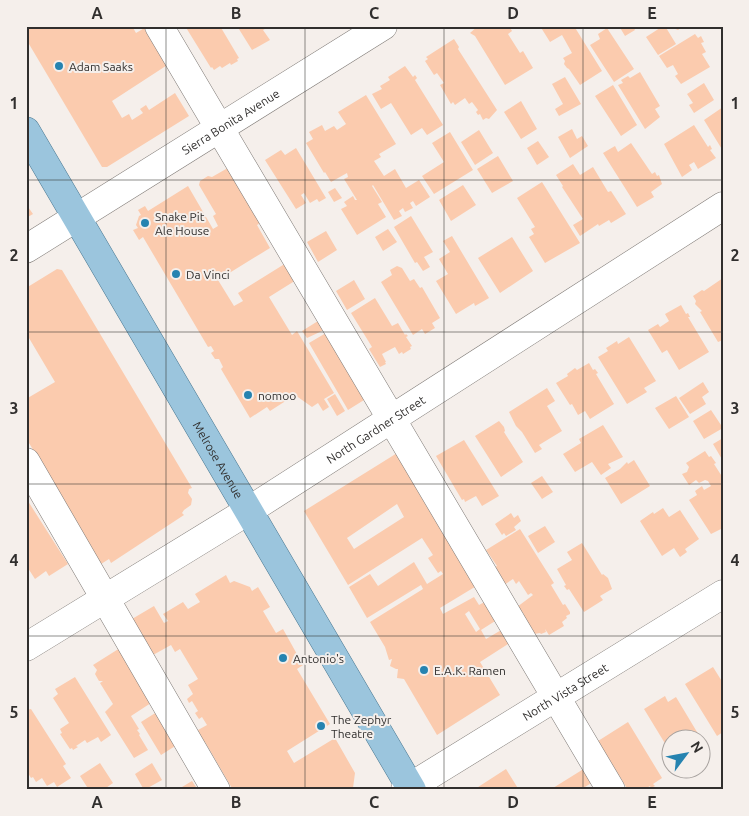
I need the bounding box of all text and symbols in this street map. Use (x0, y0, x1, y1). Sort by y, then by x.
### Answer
text: A (91, 4, 103, 22)
text: B (231, 4, 241, 22)
text: C (369, 4, 379, 22)
text: D (507, 4, 519, 22)
text: E (647, 4, 657, 22)
marker: Adam Saaks (53, 60, 65, 72)
place label: Adam Saaks (69, 60, 133, 73)
street label: Sierra Bonita Avenue (179, 86, 282, 157)
text: 1 (9, 94, 19, 112)
text: 1 (730, 94, 740, 112)
place label: Snake Pit Ale House (155, 210, 209, 237)
marker: Snake Pit Ale House (139, 217, 151, 229)
text: 2 (9, 246, 19, 264)
text: 2 (730, 246, 740, 264)
marker: Da Vinci (170, 268, 182, 280)
place label: Da Vinci (186, 268, 230, 281)
marker: nomoo (242, 389, 254, 401)
place label: nomoo (258, 389, 296, 402)
street label: North Gardner Street (324, 392, 428, 465)
text: 3 (9, 399, 19, 417)
text: 3 (730, 399, 740, 417)
street label: Melrose Avenue (191, 419, 246, 501)
text: 4 (9, 551, 19, 569)
text: 4 (730, 551, 740, 569)
marker: Antonio's (277, 652, 289, 664)
place label: Antonio's (293, 652, 344, 665)
street label: North Vista Street (520, 660, 610, 723)
marker: E.A.K. Ramen (418, 664, 430, 676)
place label: E.A.K. Ramen (434, 664, 506, 677)
text: 5 (9, 703, 19, 721)
text: 5 (730, 703, 740, 721)
place label: The Zephyr Theatre (331, 713, 392, 740)
marker: The Zephyr Theatre (315, 720, 327, 732)
north arrow (662, 728, 712, 778)
text: N (687, 738, 707, 756)
text: A (91, 793, 103, 811)
text: B (231, 793, 241, 811)
text: C (369, 793, 379, 811)
text: D (507, 793, 519, 811)
text: E (647, 793, 657, 811)

